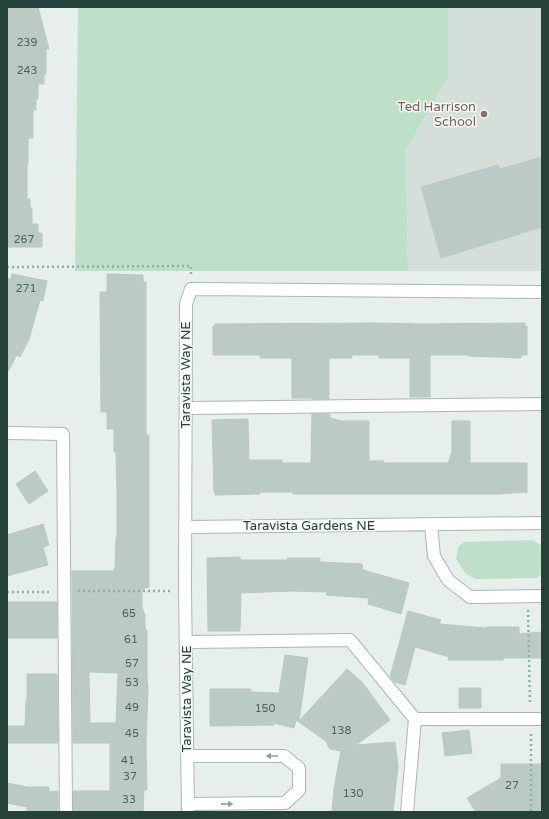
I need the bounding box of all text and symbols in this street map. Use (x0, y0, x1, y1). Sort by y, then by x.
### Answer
house number: 239 (17, 36, 37, 49)
house number: 243 (17, 64, 37, 77)
place label: Ted Harrison School (398, 99, 476, 130)
marker: Ted Harrison School (479, 109, 489, 119)
house number: 267 (14, 233, 34, 246)
house number: 271 (16, 282, 36, 295)
street label: Taravista Way NE (178, 321, 194, 429)
street label: Taravista Gardens NE (243, 518, 375, 534)
house number: 65 (122, 607, 136, 620)
house number: 61 (124, 633, 138, 646)
street label: Taravista Way NE (179, 645, 195, 753)
house number: 57 (125, 657, 139, 670)
house number: 53 (125, 676, 139, 689)
house number: 49 (125, 701, 139, 714)
house number: 150 (255, 702, 275, 715)
house number: 138 (331, 724, 351, 737)
house number: 45 (125, 727, 139, 740)
one-way arrow (265, 753, 278, 759)
house number: 41 (121, 754, 135, 767)
house number: 37 (123, 770, 137, 783)
house number: 27 (505, 779, 519, 792)
house number: 130 (343, 787, 363, 800)
house number: 33 (122, 793, 136, 806)
one-way arrow (221, 801, 234, 807)

